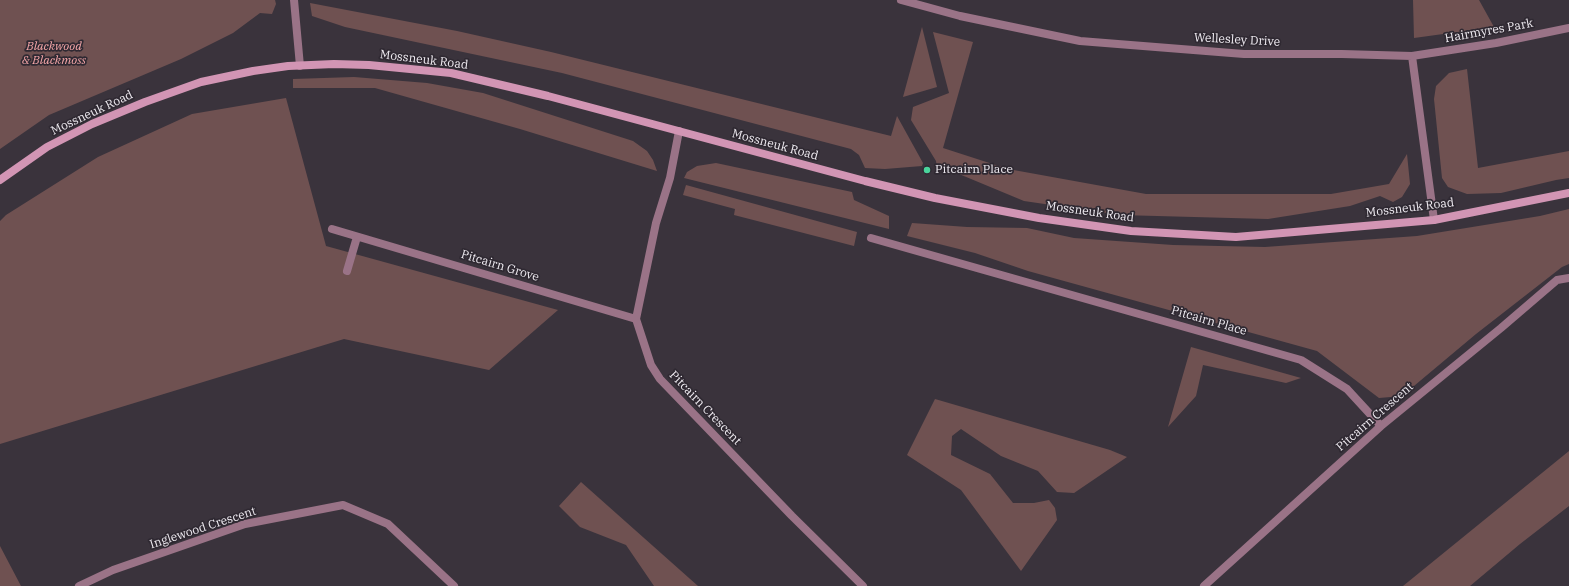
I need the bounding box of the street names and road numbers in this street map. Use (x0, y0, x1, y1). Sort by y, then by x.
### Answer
street label: Hairmyres Park (1444, 16, 1534, 46)
street label: Wellesley Drive (1193, 31, 1281, 49)
street label: Mossneuk Road (379, 47, 469, 73)
street label: Mossneuk Road (49, 88, 135, 138)
street label: Mossneuk Road (730, 127, 820, 163)
street label: Mossneuk Road (1365, 195, 1455, 221)
street label: Mossneuk Road (1045, 199, 1135, 225)
street label: Pitcairn Grove (459, 247, 541, 285)
street label: Pitcairn Place (1170, 303, 1248, 339)
street label: Pitcairn Crescent (666, 368, 744, 448)
street label: Pitcairn Crescent (1334, 380, 1416, 454)
street label: Inglewood Crescent (148, 504, 258, 552)

